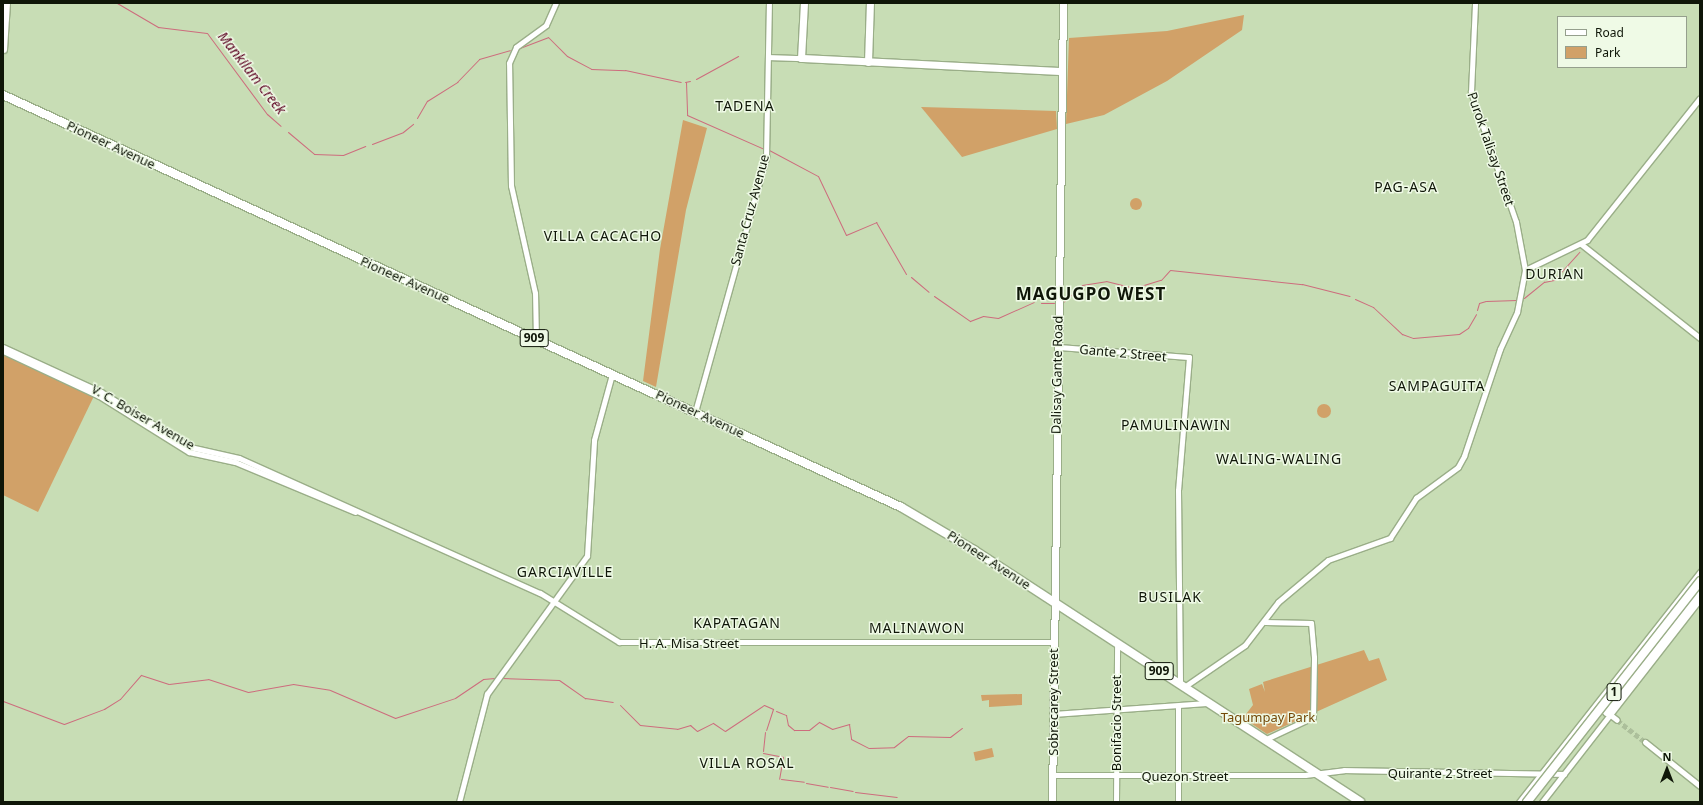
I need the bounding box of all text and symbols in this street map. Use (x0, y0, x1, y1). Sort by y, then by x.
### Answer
legend (1557, 16, 1687, 68)
text: Road (1595, 24, 1624, 41)
water label: Mankilam Creek (215, 28, 289, 118)
text: Park (1595, 44, 1620, 61)
street label: Purok Talisay Street (1464, 90, 1518, 208)
district label: TADENA (715, 98, 775, 114)
street label: Pioneer Avenue (64, 118, 158, 172)
street label: Santa Cruz Avenue (728, 153, 772, 267)
district label: PAG-ASA (1374, 179, 1438, 195)
district label: VILLA CACACHO (544, 228, 662, 244)
street label: Pioneer Avenue (358, 253, 452, 307)
district label: DURIAN (1525, 266, 1585, 282)
district label: MAGUGPO WEST (1016, 284, 1166, 304)
street label: Dalisay Gante Road (1048, 316, 1066, 434)
road number: 909 (519, 328, 549, 348)
street label: Gante 2 Street (1079, 341, 1167, 365)
district label: SAMPAGUITA (1389, 378, 1485, 394)
street label: V. C. Boiser Avenue (89, 381, 197, 453)
street label: Pioneer Avenue (653, 387, 747, 441)
district label: PAMULINAWIN (1121, 417, 1231, 433)
district label: WALING-WALING (1216, 451, 1342, 467)
street label: Pioneer Avenue (944, 527, 1034, 593)
district label: GARCIAVILLE (517, 564, 613, 580)
district label: BUSILAK (1138, 589, 1202, 605)
district label: KAPATAGAN (693, 615, 781, 631)
district label: MALINAWON (869, 620, 965, 636)
street label: H. A. Misa Street (639, 635, 739, 651)
street label: Sobrecarey Street (1045, 648, 1061, 756)
road number: 909 (1144, 661, 1174, 681)
street label: Bonifacio Street (1108, 675, 1124, 771)
road number: 1 (1606, 682, 1622, 702)
park label: Tagumpay Park (1221, 709, 1315, 725)
north arrow (1647, 749, 1687, 789)
text: N (1663, 749, 1671, 764)
district label: VILLA ROSAL (699, 755, 795, 771)
street label: Quirante 2 Street (1388, 765, 1492, 781)
street label: Quezon Street (1141, 768, 1229, 784)

